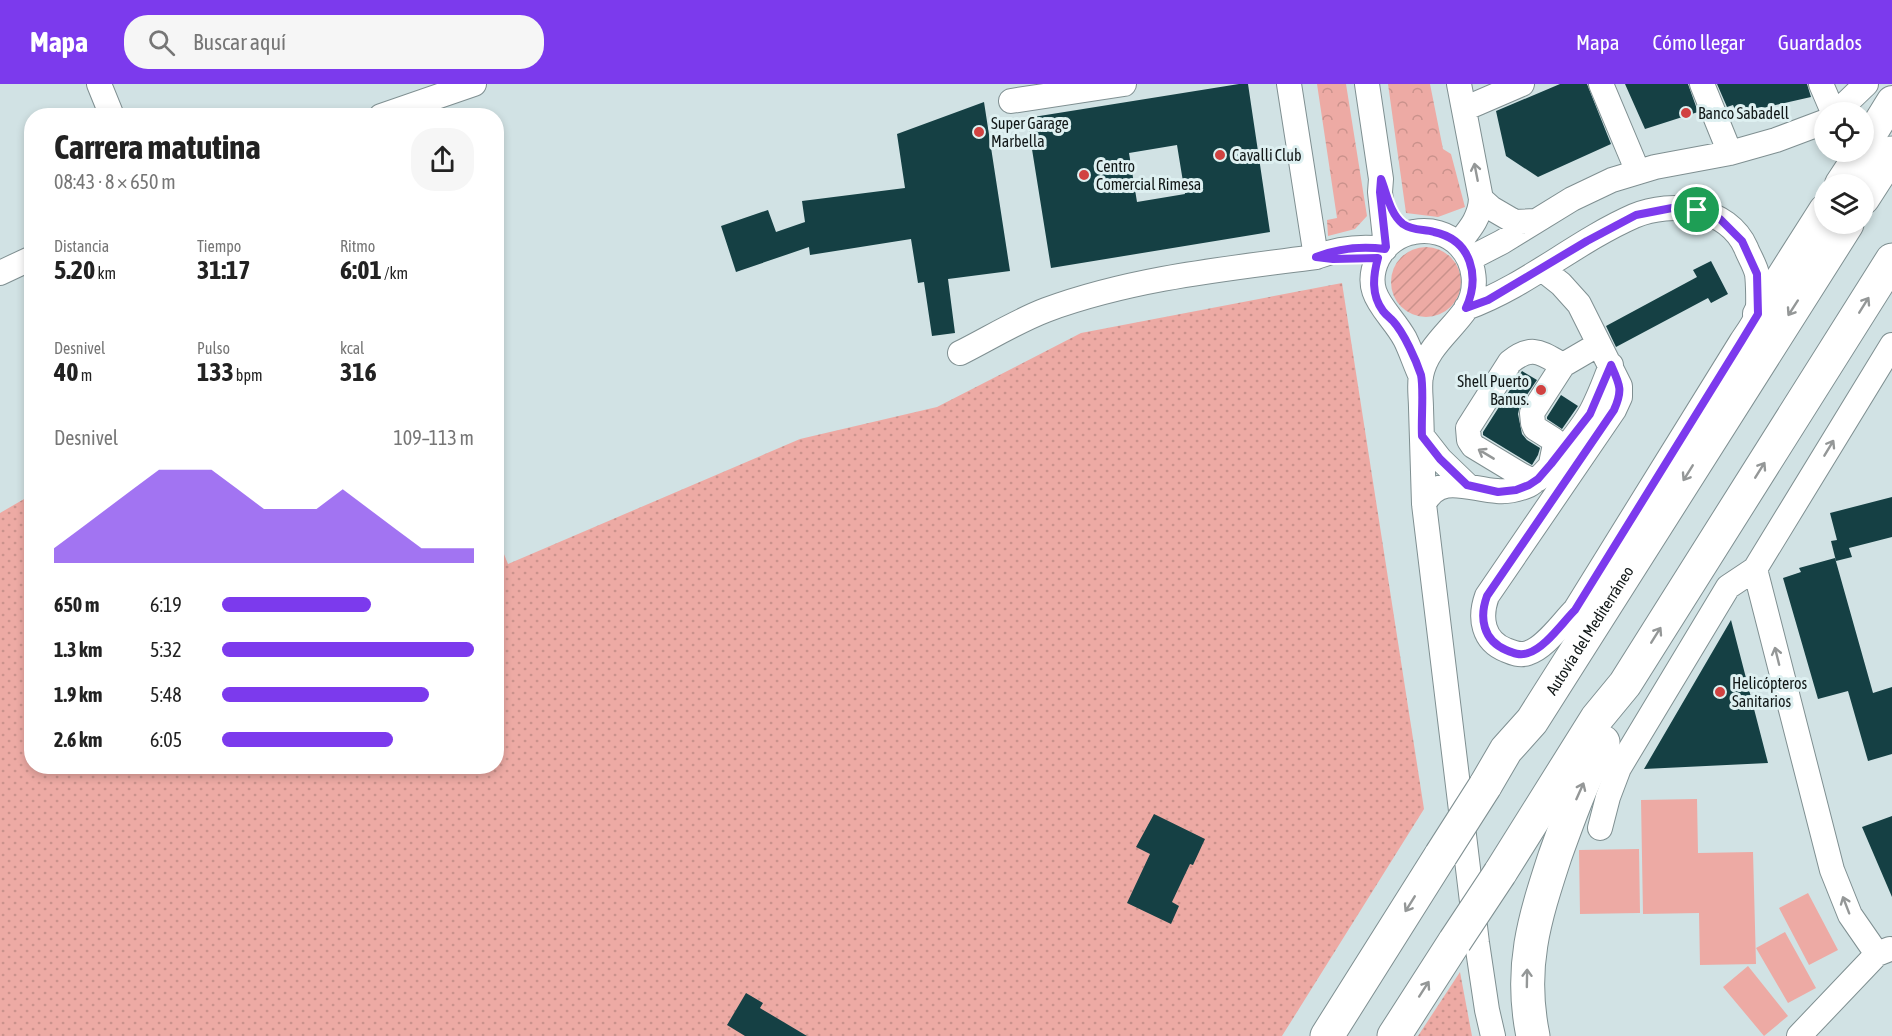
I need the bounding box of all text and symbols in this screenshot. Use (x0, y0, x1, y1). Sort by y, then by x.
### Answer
search box (124, 15, 544, 69)
text: Mapa (30, 26, 88, 58)
icon: search (145, 26, 178, 59)
text: Buscar aquí (193, 29, 286, 55)
text: Mapa (1576, 30, 1620, 54)
text: Cómo llegar (1653, 30, 1745, 54)
text: Guardados (1778, 30, 1862, 54)
map controls (1814, 102, 1874, 234)
button: locate (1814, 102, 1874, 162)
place label: Banco Sabadell (1698, 104, 1790, 122)
marker: Banco Sabadell (1679, 106, 1693, 120)
place label: Super Garage Marbella (991, 114, 1069, 150)
marker: Super Garage Marbella (972, 125, 986, 139)
text: Carrera matutina (54, 128, 261, 166)
button: share (411, 128, 474, 191)
place label: Cavalli Club (1232, 146, 1302, 164)
marker: Cavalli Club (1213, 148, 1227, 162)
place label: Centro Comercial Rimesa (1096, 157, 1201, 193)
one-way arrow (1470, 163, 1481, 183)
marker: Centro Comercial Rimesa (1077, 168, 1091, 182)
text: 08:43 · 8 × 650 m (54, 170, 176, 193)
button: layers (1814, 174, 1874, 234)
pin (1671, 184, 1722, 235)
icon: arrive (1680, 193, 1713, 226)
text: Distancia (54, 237, 109, 255)
text: Tiempo (197, 237, 241, 255)
text: Ritmo (340, 237, 375, 255)
text: 5.20 (54, 255, 95, 285)
text: 31:17 (197, 255, 251, 285)
text: 6:01 (340, 255, 382, 285)
text: km (95, 264, 116, 282)
text: /km (382, 264, 408, 282)
one-way arrow (1858, 297, 1870, 314)
one-way arrow (1786, 299, 1798, 316)
text: Desnivel (54, 339, 105, 357)
text: Pulso (197, 339, 230, 357)
text: kcal (340, 339, 364, 357)
text: 40 (54, 357, 78, 387)
text: 133 (197, 357, 234, 387)
text: 316 (340, 357, 377, 387)
text: m (78, 366, 92, 384)
text: bpm (234, 366, 263, 384)
place label: Shell Puerto Banus. (1457, 372, 1529, 408)
marker: Shell Puerto Banus. (1534, 383, 1548, 397)
text: Desnivel (54, 426, 118, 449)
text: 109–113 m (393, 426, 474, 449)
one-way arrow (1824, 440, 1836, 457)
one-way arrow (1478, 447, 1495, 459)
one-way arrow (1755, 462, 1767, 479)
one-way arrow (1681, 464, 1694, 481)
street label: Autovía del Mediterráneo (1542, 563, 1637, 698)
text: 650 m (54, 593, 99, 616)
text: 6:19 (150, 593, 182, 616)
one-way arrow (1650, 627, 1662, 644)
text: 1.3 km (54, 638, 102, 661)
text: 5:32 (150, 638, 182, 661)
one-way arrow (1771, 647, 1783, 666)
place label: Helicópteros Sanitarios (1732, 674, 1807, 710)
text: 1.9 km (54, 683, 102, 706)
text: 5:48 (150, 683, 182, 706)
marker: Helicópteros Sanitarios (1713, 685, 1727, 699)
text: 2.6 km (54, 728, 102, 751)
text: 6:05 (150, 728, 182, 751)
one-way arrow (1575, 783, 1586, 801)
one-way arrow (1404, 895, 1416, 912)
one-way arrow (1840, 896, 1851, 914)
one-way arrow (1521, 968, 1533, 988)
one-way arrow (1418, 980, 1431, 997)

